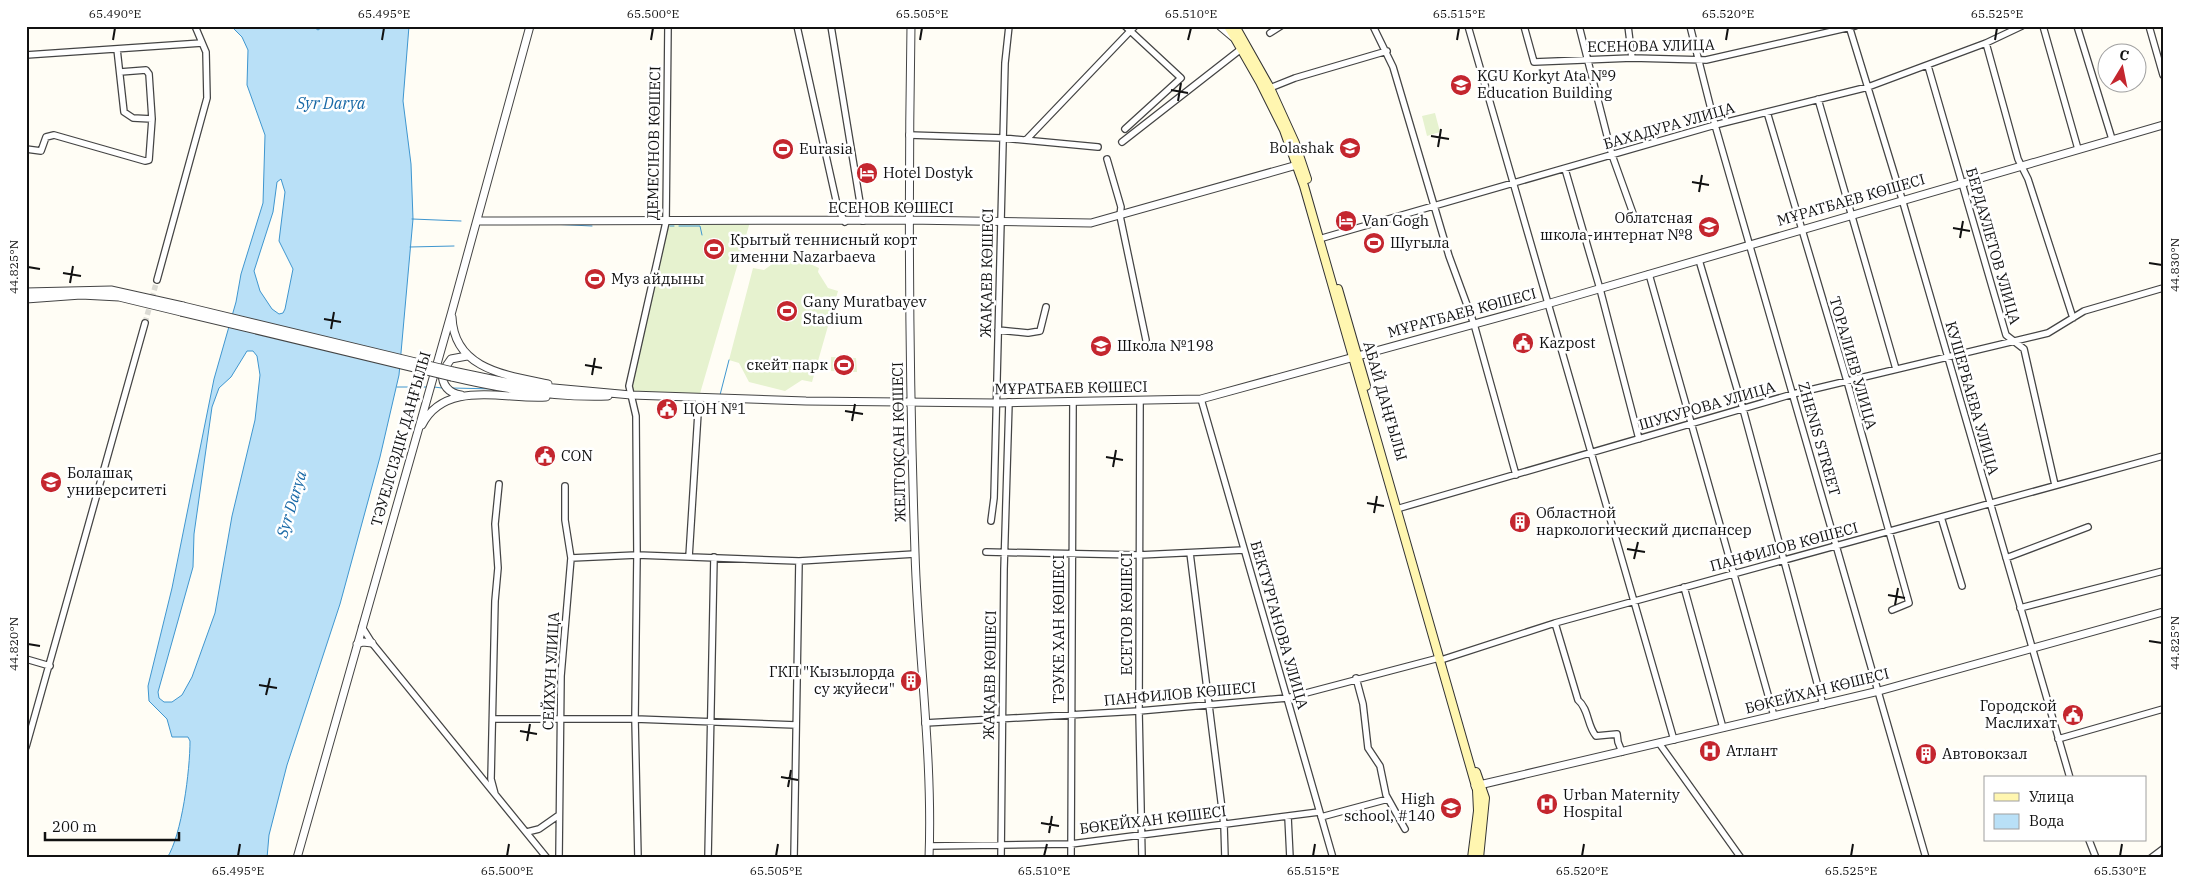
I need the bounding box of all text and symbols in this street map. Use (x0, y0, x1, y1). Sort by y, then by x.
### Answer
text: 65.490°E (89, 6, 141, 21)
text: 65.495°E (358, 6, 410, 21)
text: 65.500°E (627, 6, 679, 21)
text: 65.505°E (896, 6, 948, 21)
text: 65.510°E (1165, 6, 1217, 21)
text: 65.515°E (1433, 6, 1485, 21)
text: 65.520°E (1702, 6, 1754, 21)
text: 65.525°E (1971, 6, 2023, 21)
street label: ЕСЕНОВА УЛИЦА (1587, 35, 1716, 56)
north arrow (2096, 42, 2146, 92)
text: С (2118, 46, 2130, 65)
street label: ДЕМЕСІНОВ КӨШЕСІ (643, 66, 664, 220)
place label: KGU Korkyt Ata №9 Education Building (1477, 66, 1616, 102)
school or university icon: KGU Korkyt Ata №9 Education Building (1449, 73, 1473, 97)
water label: Syr Darya (295, 93, 366, 113)
street label: БАХАДУРА УЛИЦА (1601, 97, 1737, 153)
school or university icon: Bolashak (1338, 136, 1362, 160)
sports icon: Eurasia (771, 137, 795, 161)
place label: Bolashak (1269, 138, 1334, 157)
place label: Eurasia (799, 139, 853, 158)
hotel icon: Hotel Dostyk (855, 161, 879, 185)
place label: Hotel Dostyk (883, 163, 973, 182)
street label: БЕРДАУЛЕТОВ УЛИЦА (1962, 165, 2025, 327)
street label: МҰРАТБАЕВ КӨШЕСІ (1775, 169, 1927, 230)
street label: ЕСЕНОВ КӨШЕСІ (828, 198, 954, 217)
street label: ЖАҚАЕВ КӨШЕСІ (976, 208, 997, 338)
place label: Облатсная школа-интернат №8 (1540, 208, 1693, 244)
hotel icon: Van Gogh (1334, 209, 1358, 233)
place label: Van Gogh (1362, 211, 1429, 230)
school or university icon: Облатсная школа-интернат №8 (1697, 215, 1721, 239)
place label: Крытый теннисный корт именни Nazarbaeva (730, 230, 917, 266)
sports icon: Шугыла (1362, 231, 1386, 255)
place label: Шугыла (1390, 233, 1450, 252)
sports icon: Крытый теннисный корт именни Nazarbaeva (702, 237, 726, 261)
text: 44.830°N (2167, 238, 2182, 292)
text: 44.825°N (6, 240, 21, 294)
sports icon: Муз айдыны (583, 267, 607, 291)
place label: Муз айдыны (611, 269, 704, 288)
street label: МҰРАТБАЕВ КӨШЕСІ (1385, 283, 1538, 342)
place label: Gany Muratbayev Stadium (803, 292, 926, 328)
street label: ТОРАЛИЕВ УЛИЦА (1825, 294, 1882, 432)
sports icon: Gany Muratbayev Stadium (775, 299, 799, 323)
street label: КУШЕРБАЕВА УЛИЦА (1941, 319, 2004, 478)
public building icon: Kazpost (1511, 331, 1535, 355)
place label: Kazpost (1539, 333, 1596, 352)
school or university icon: Школа №198 (1089, 334, 1113, 358)
place label: Школа №198 (1117, 336, 1214, 355)
street label: АБАЙ ДАҢҒЫЛЫ (1359, 339, 1412, 463)
street label: ТӘУЕЛСІЗДІК ДАҢҒЫЛЫ (366, 349, 435, 528)
sports icon: скейт парк (832, 353, 856, 377)
place label: скейт парк (746, 355, 828, 374)
street label: ЖЕЛТОҚСАН КӨШЕСІ (888, 362, 909, 522)
street label: МҰРАТБАЕВ КӨШЕСІ (994, 377, 1148, 398)
street label: ШУКУРОВА УЛИЦА (1636, 377, 1778, 434)
street label: ZHENIS STREET (1794, 380, 1845, 498)
public building icon: ЦОН №1 (655, 397, 679, 421)
place label: ЦОН №1 (683, 399, 746, 418)
public building icon: CON (533, 444, 557, 468)
place label: CON (561, 446, 593, 465)
place label: Болашақ университеті (67, 463, 167, 499)
water label: Syr Darya (271, 468, 311, 541)
school or university icon: Болашақ университеті (39, 470, 63, 494)
place label: Областной наркологический диспансер (1536, 503, 1752, 539)
building icon: Областной наркологический диспансер (1508, 510, 1532, 534)
street label: ПАНФИЛОВ КӨШЕСІ (1708, 518, 1860, 575)
street label: БЕКТУРГАНОВА УЛИЦА (1246, 538, 1313, 712)
street label: ЕСЕТОВ КӨШЕСІ (1117, 552, 1136, 676)
street label: ТӘУКЕ ХАН КӨШЕСІ (1049, 554, 1068, 704)
street label: СЕЙХУН УЛИЦА (538, 610, 563, 731)
street label: ЖАҚАЕВ КӨШЕСІ (979, 610, 1000, 740)
text: 44.825°N (2167, 616, 2182, 670)
text: 44.820°N (6, 617, 21, 671)
place label: ГКП "Кызылорда су жуйеси" (769, 662, 895, 698)
street label: БӨКЕЙХАН КӨШЕСІ (1743, 663, 1891, 718)
building icon: ГКП "Кызылорда су жуйеси" (899, 669, 923, 693)
street label: ПАНФИЛОВ КӨШЕСІ (1103, 677, 1257, 710)
place label: Городской Маслихат (1980, 696, 2057, 732)
public building icon: Городской Маслихат (2061, 703, 2085, 727)
hospital icon: Атлант (1698, 739, 1722, 763)
place label: Атлант (1726, 741, 1778, 760)
building icon: Автовокзал (1914, 742, 1938, 766)
place label: Автовокзал (1942, 744, 2028, 763)
legend (1984, 776, 2146, 842)
place label: Urban Maternity Hospital (1563, 785, 1680, 821)
text: Улица (2029, 787, 2074, 806)
place label: High school, #140 (1344, 789, 1435, 825)
hospital icon: Urban Maternity Hospital (1535, 792, 1559, 816)
school or university icon: High school, #140 (1439, 796, 1463, 820)
street label: БӨКЕЙХАН КӨШЕСІ (1078, 801, 1228, 838)
scale bar (45, 809, 179, 841)
text: Вода (2029, 811, 2065, 830)
text: 200 m (52, 817, 97, 836)
text: 65.495°E (212, 863, 264, 878)
text: 65.500°E (481, 863, 533, 878)
text: 65.505°E (750, 863, 802, 878)
text: 65.510°E (1018, 863, 1070, 878)
text: 65.515°E (1287, 863, 1339, 878)
text: 65.520°E (1556, 863, 1608, 878)
text: 65.525°E (1825, 863, 1877, 878)
text: 65.530°E (2094, 863, 2146, 878)

